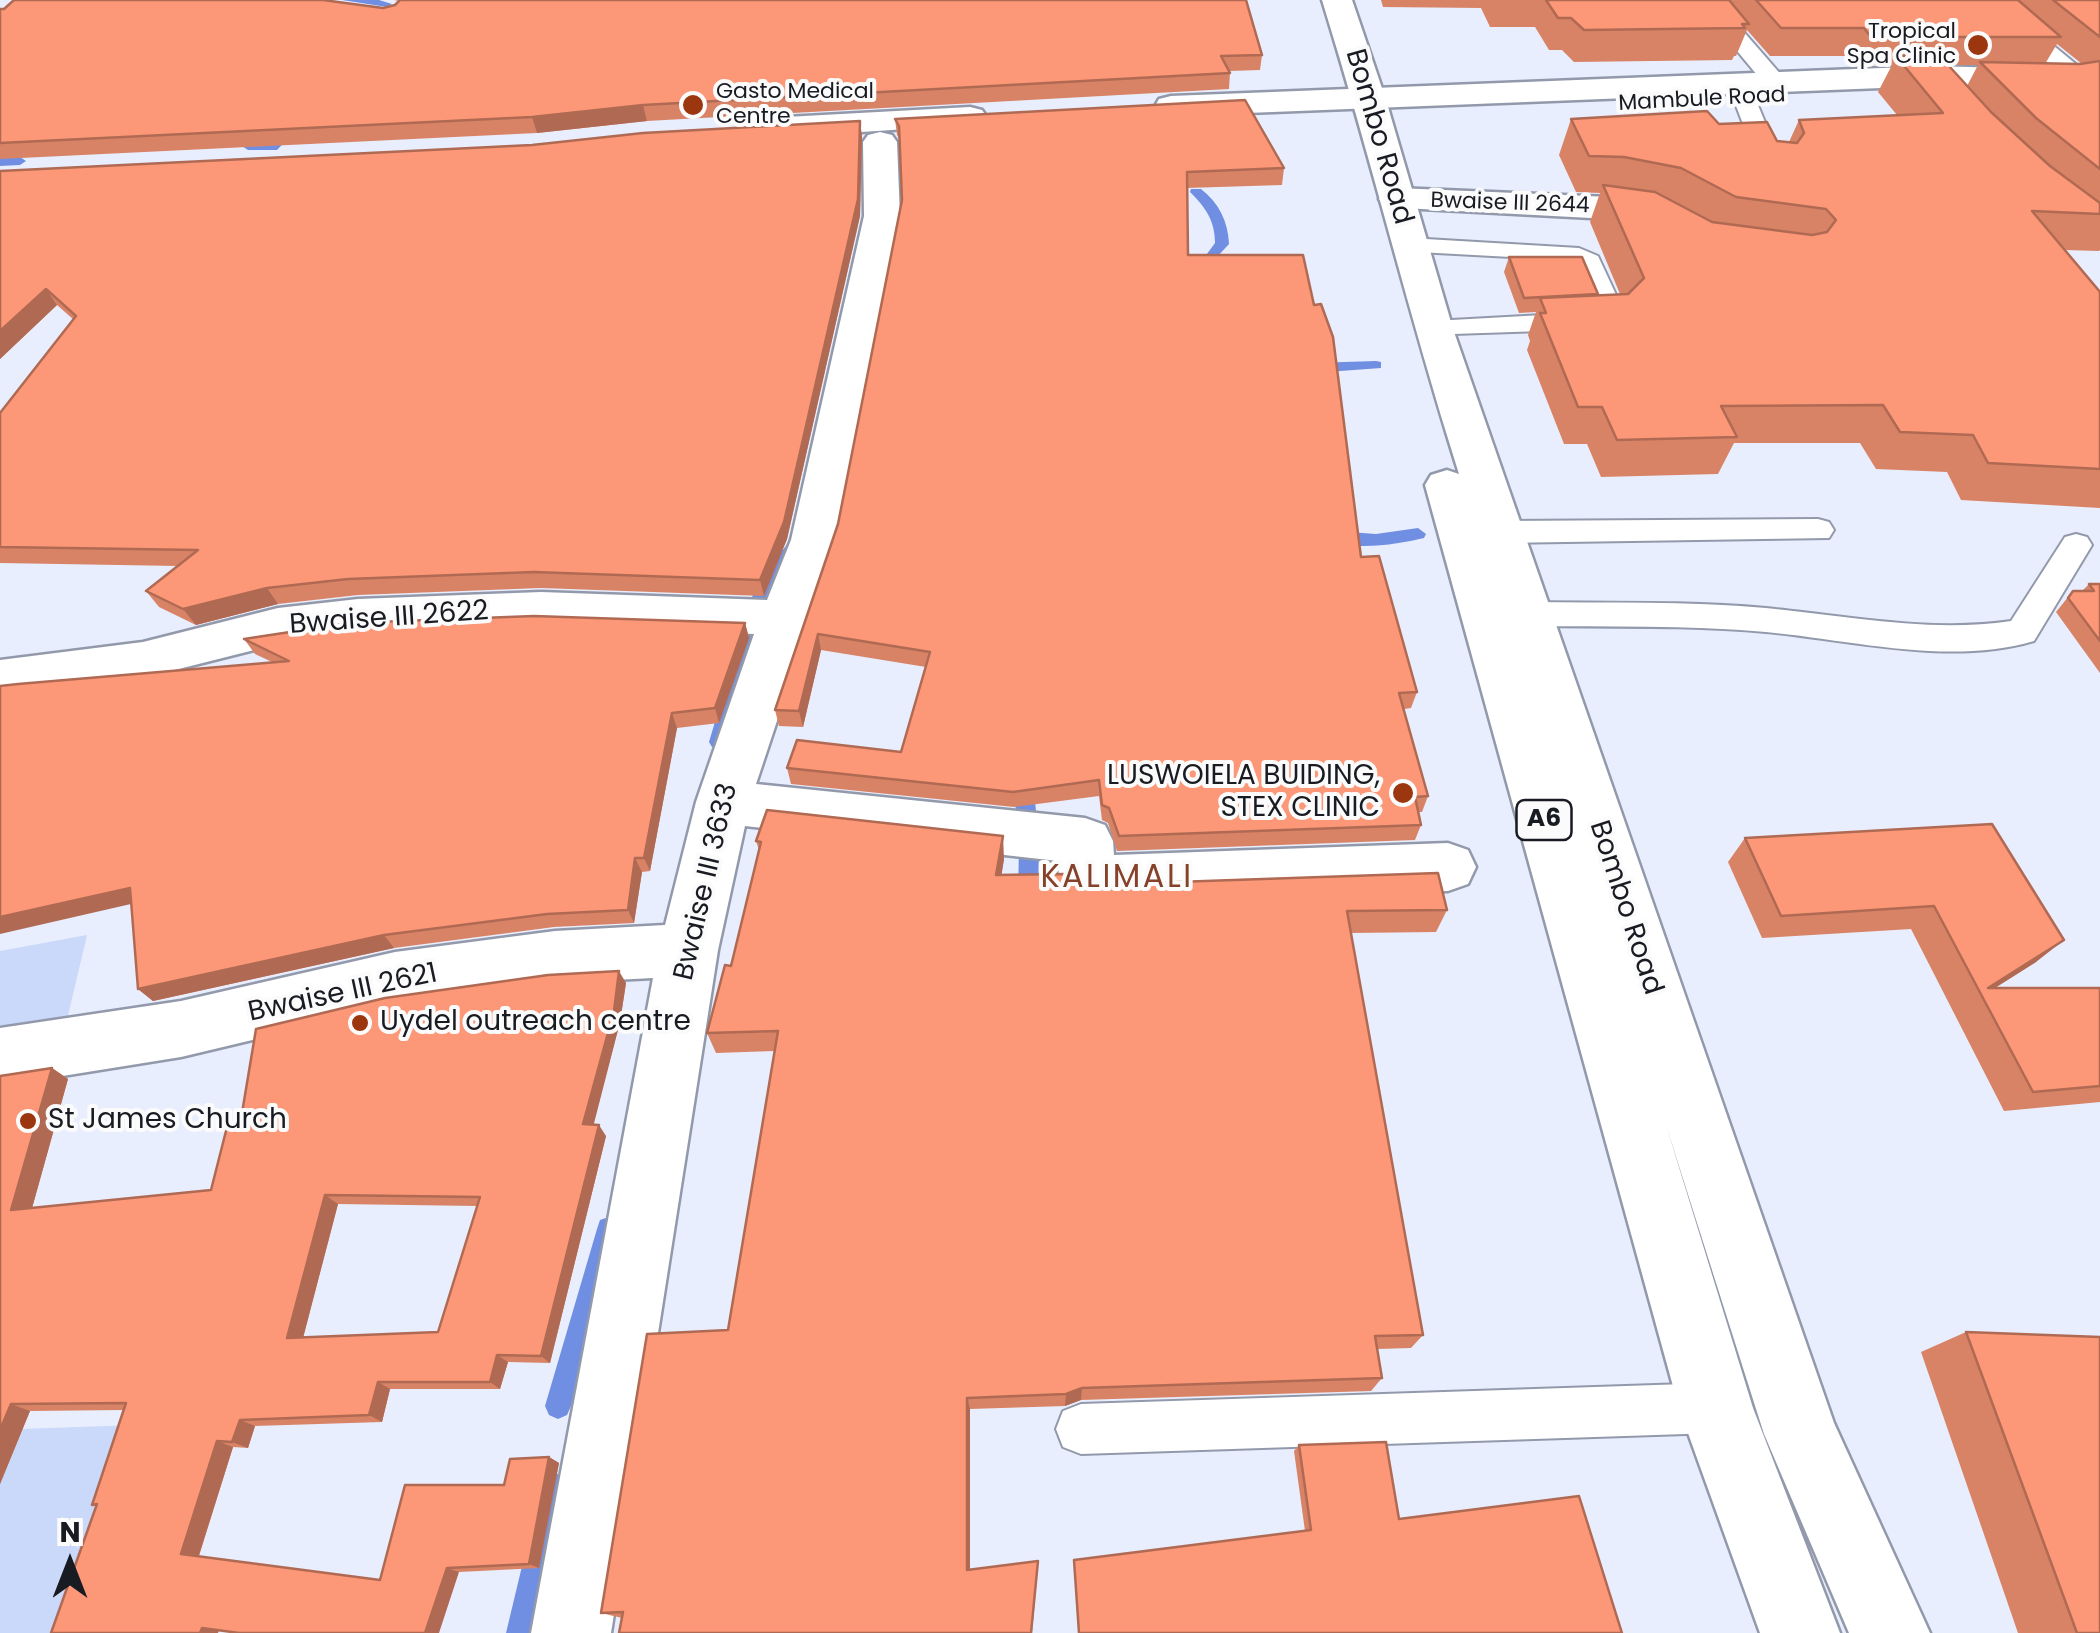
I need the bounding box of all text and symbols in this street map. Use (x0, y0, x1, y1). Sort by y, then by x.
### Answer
place label: Tropical Spa Clinic (1847, 19, 1956, 70)
marker: Tropical Spa Clinic (1965, 32, 1991, 58)
street label: Bombo Road (1337, 45, 1419, 229)
place label: Gasto Medical Centre (716, 79, 874, 130)
street label: Mambule Road (1618, 82, 1786, 118)
marker: Gasto Medical Centre (680, 92, 706, 118)
street label: Bwaise III 2644 (1430, 188, 1590, 220)
street label: Bwaise III 2622 (288, 595, 490, 643)
place label: LUSWOIELA BUIDING, STEX CLINIC (1107, 760, 1380, 826)
street label: Bwaise III 3633 (668, 780, 746, 984)
marker: LUSWOIELA BUIDING, STEX CLINIC (1390, 780, 1416, 806)
road number: A6 (1516, 800, 1572, 840)
street label: Bombo Road (1581, 817, 1669, 999)
district label: KALIMALI (1040, 860, 1194, 898)
street label: Bwaise III 2621 (245, 958, 441, 1030)
place label: Uydel outreach centre (380, 1006, 691, 1040)
marker: Uydel outreach centre (349, 1012, 371, 1034)
place label: St James Church (48, 1104, 287, 1138)
marker: St James Church (17, 1110, 39, 1132)
north arrow (20, 1513, 120, 1613)
text: N (59, 1513, 81, 1552)

